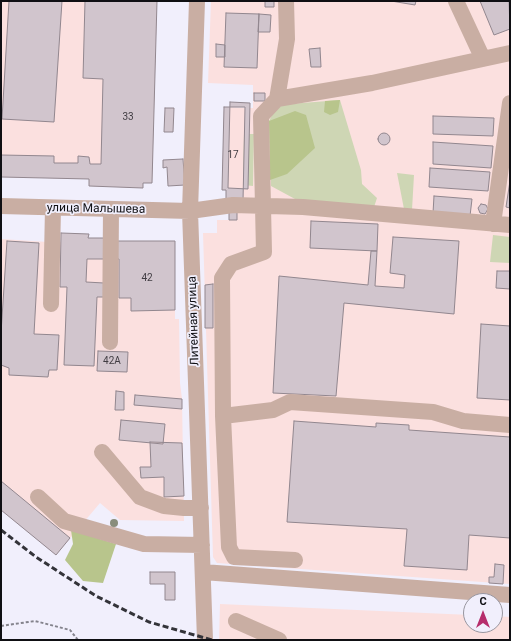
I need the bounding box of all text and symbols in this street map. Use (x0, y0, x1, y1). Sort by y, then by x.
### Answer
house number: 33 (122, 111, 134, 123)
house number: 17 (227, 149, 239, 161)
street label: улица Малышева (47, 201, 145, 217)
house number: 42 (141, 272, 153, 284)
street label: Литейная улица (185, 276, 203, 366)
house number: 42А (103, 355, 121, 367)
north arrow (463, 593, 503, 633)
text: С (479, 595, 487, 608)

